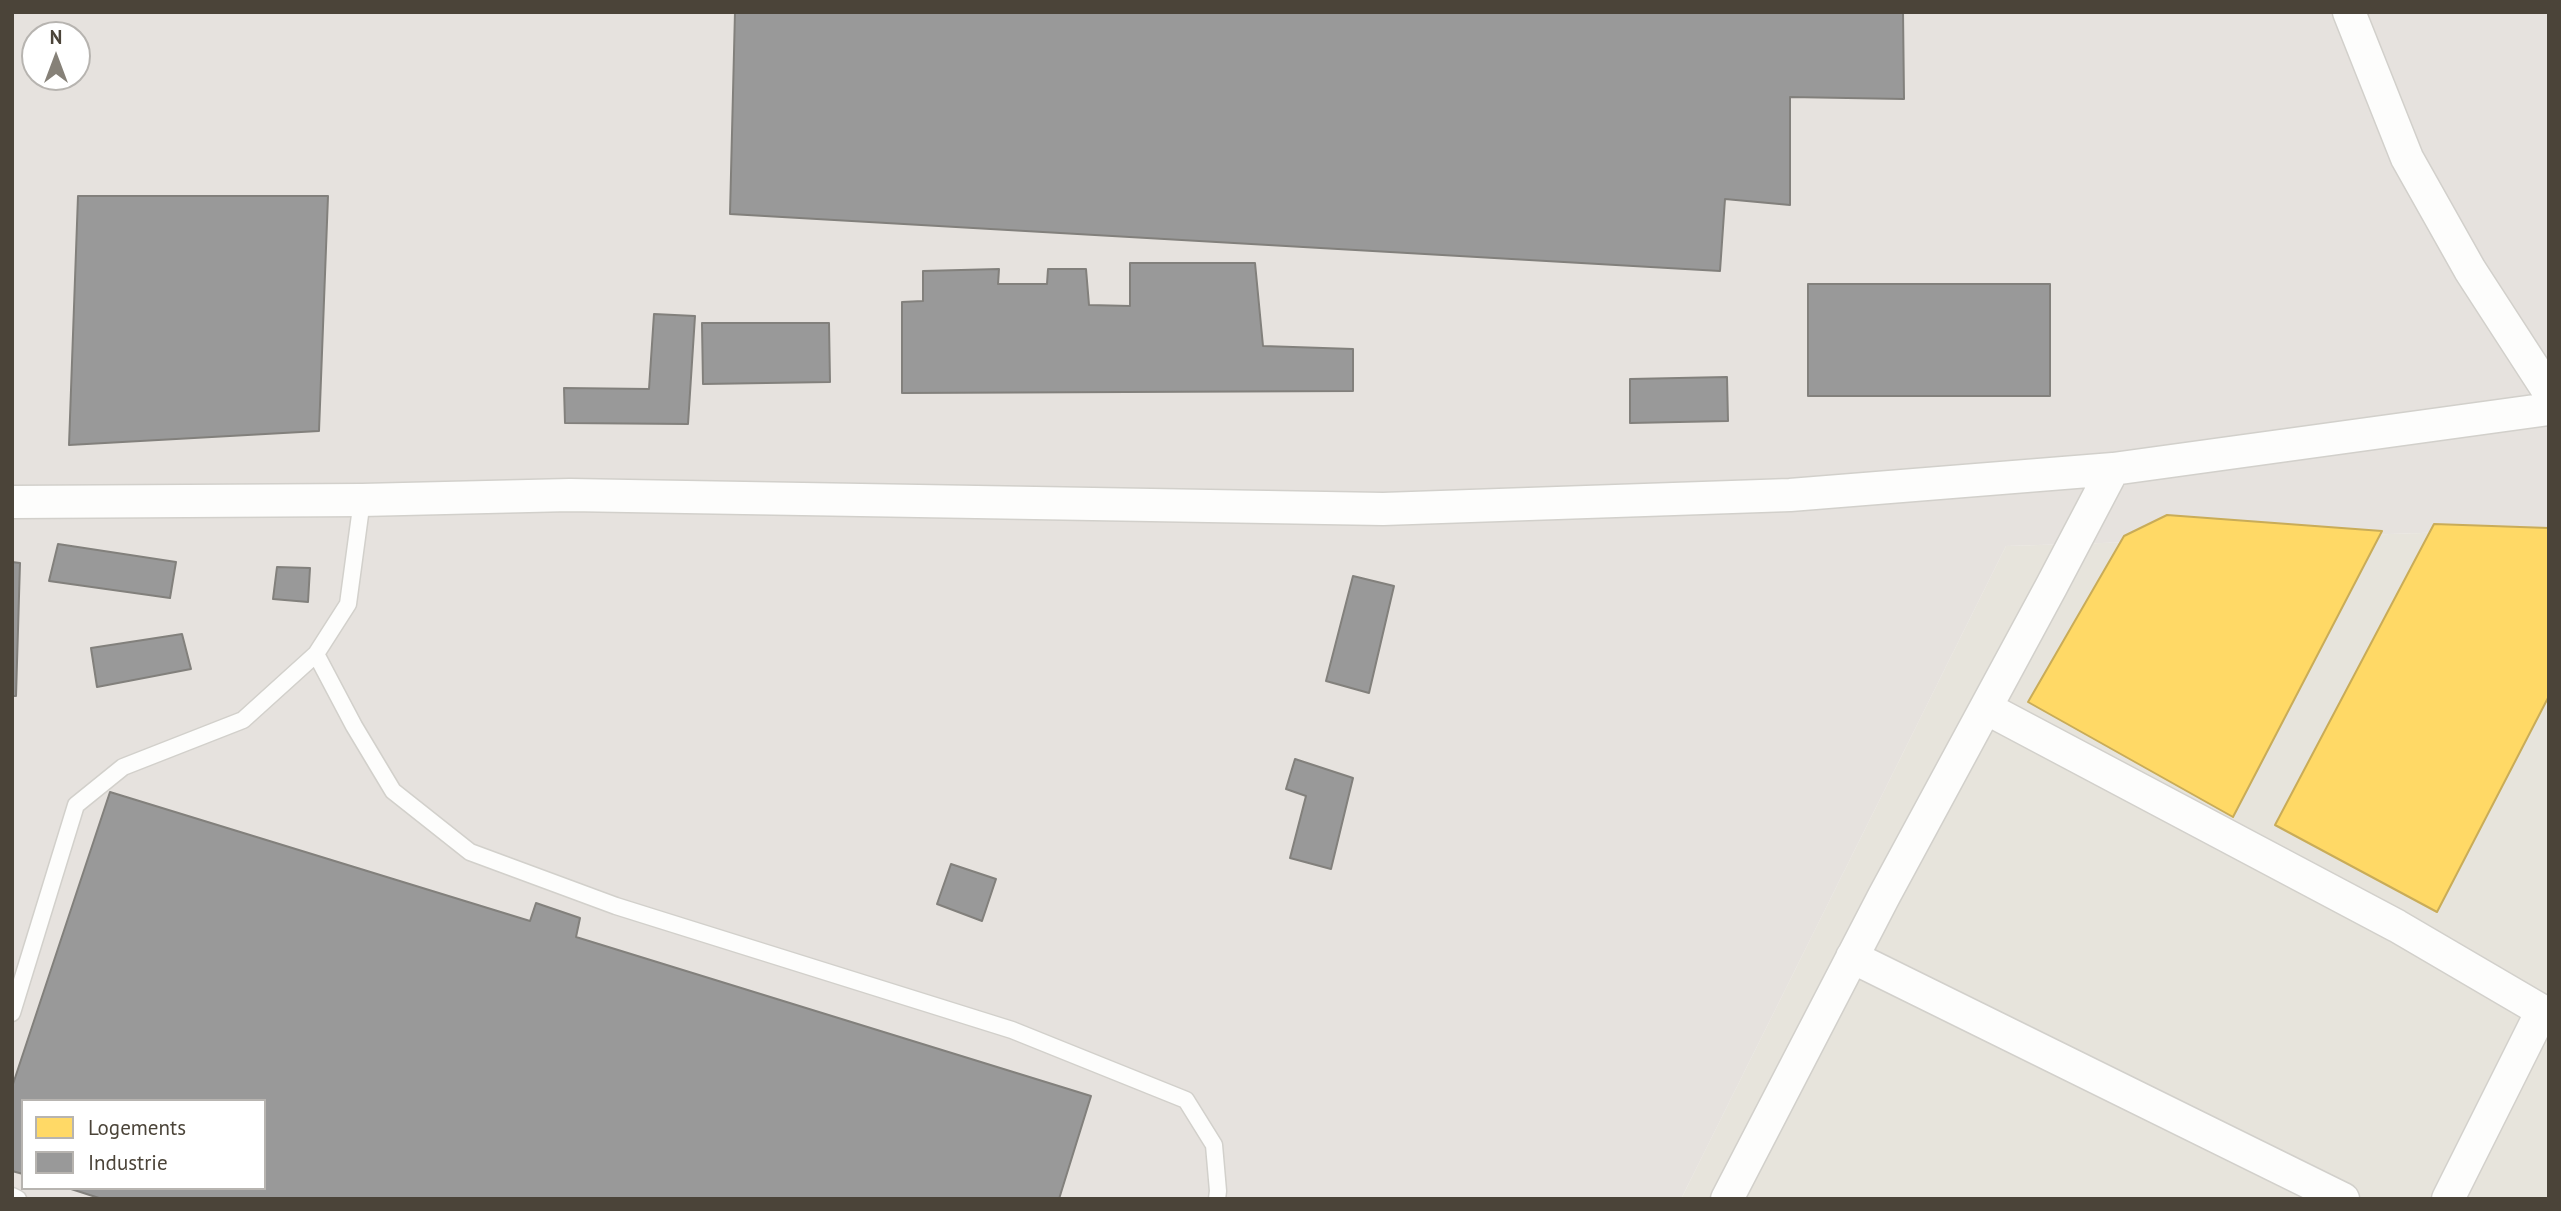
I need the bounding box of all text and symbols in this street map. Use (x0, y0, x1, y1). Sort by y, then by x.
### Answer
north arrow (21, 21, 91, 91)
text: N (50, 25, 62, 49)
legend (21, 1099, 266, 1190)
text: Logements (88, 1114, 186, 1141)
text: Industrie (88, 1149, 168, 1176)

